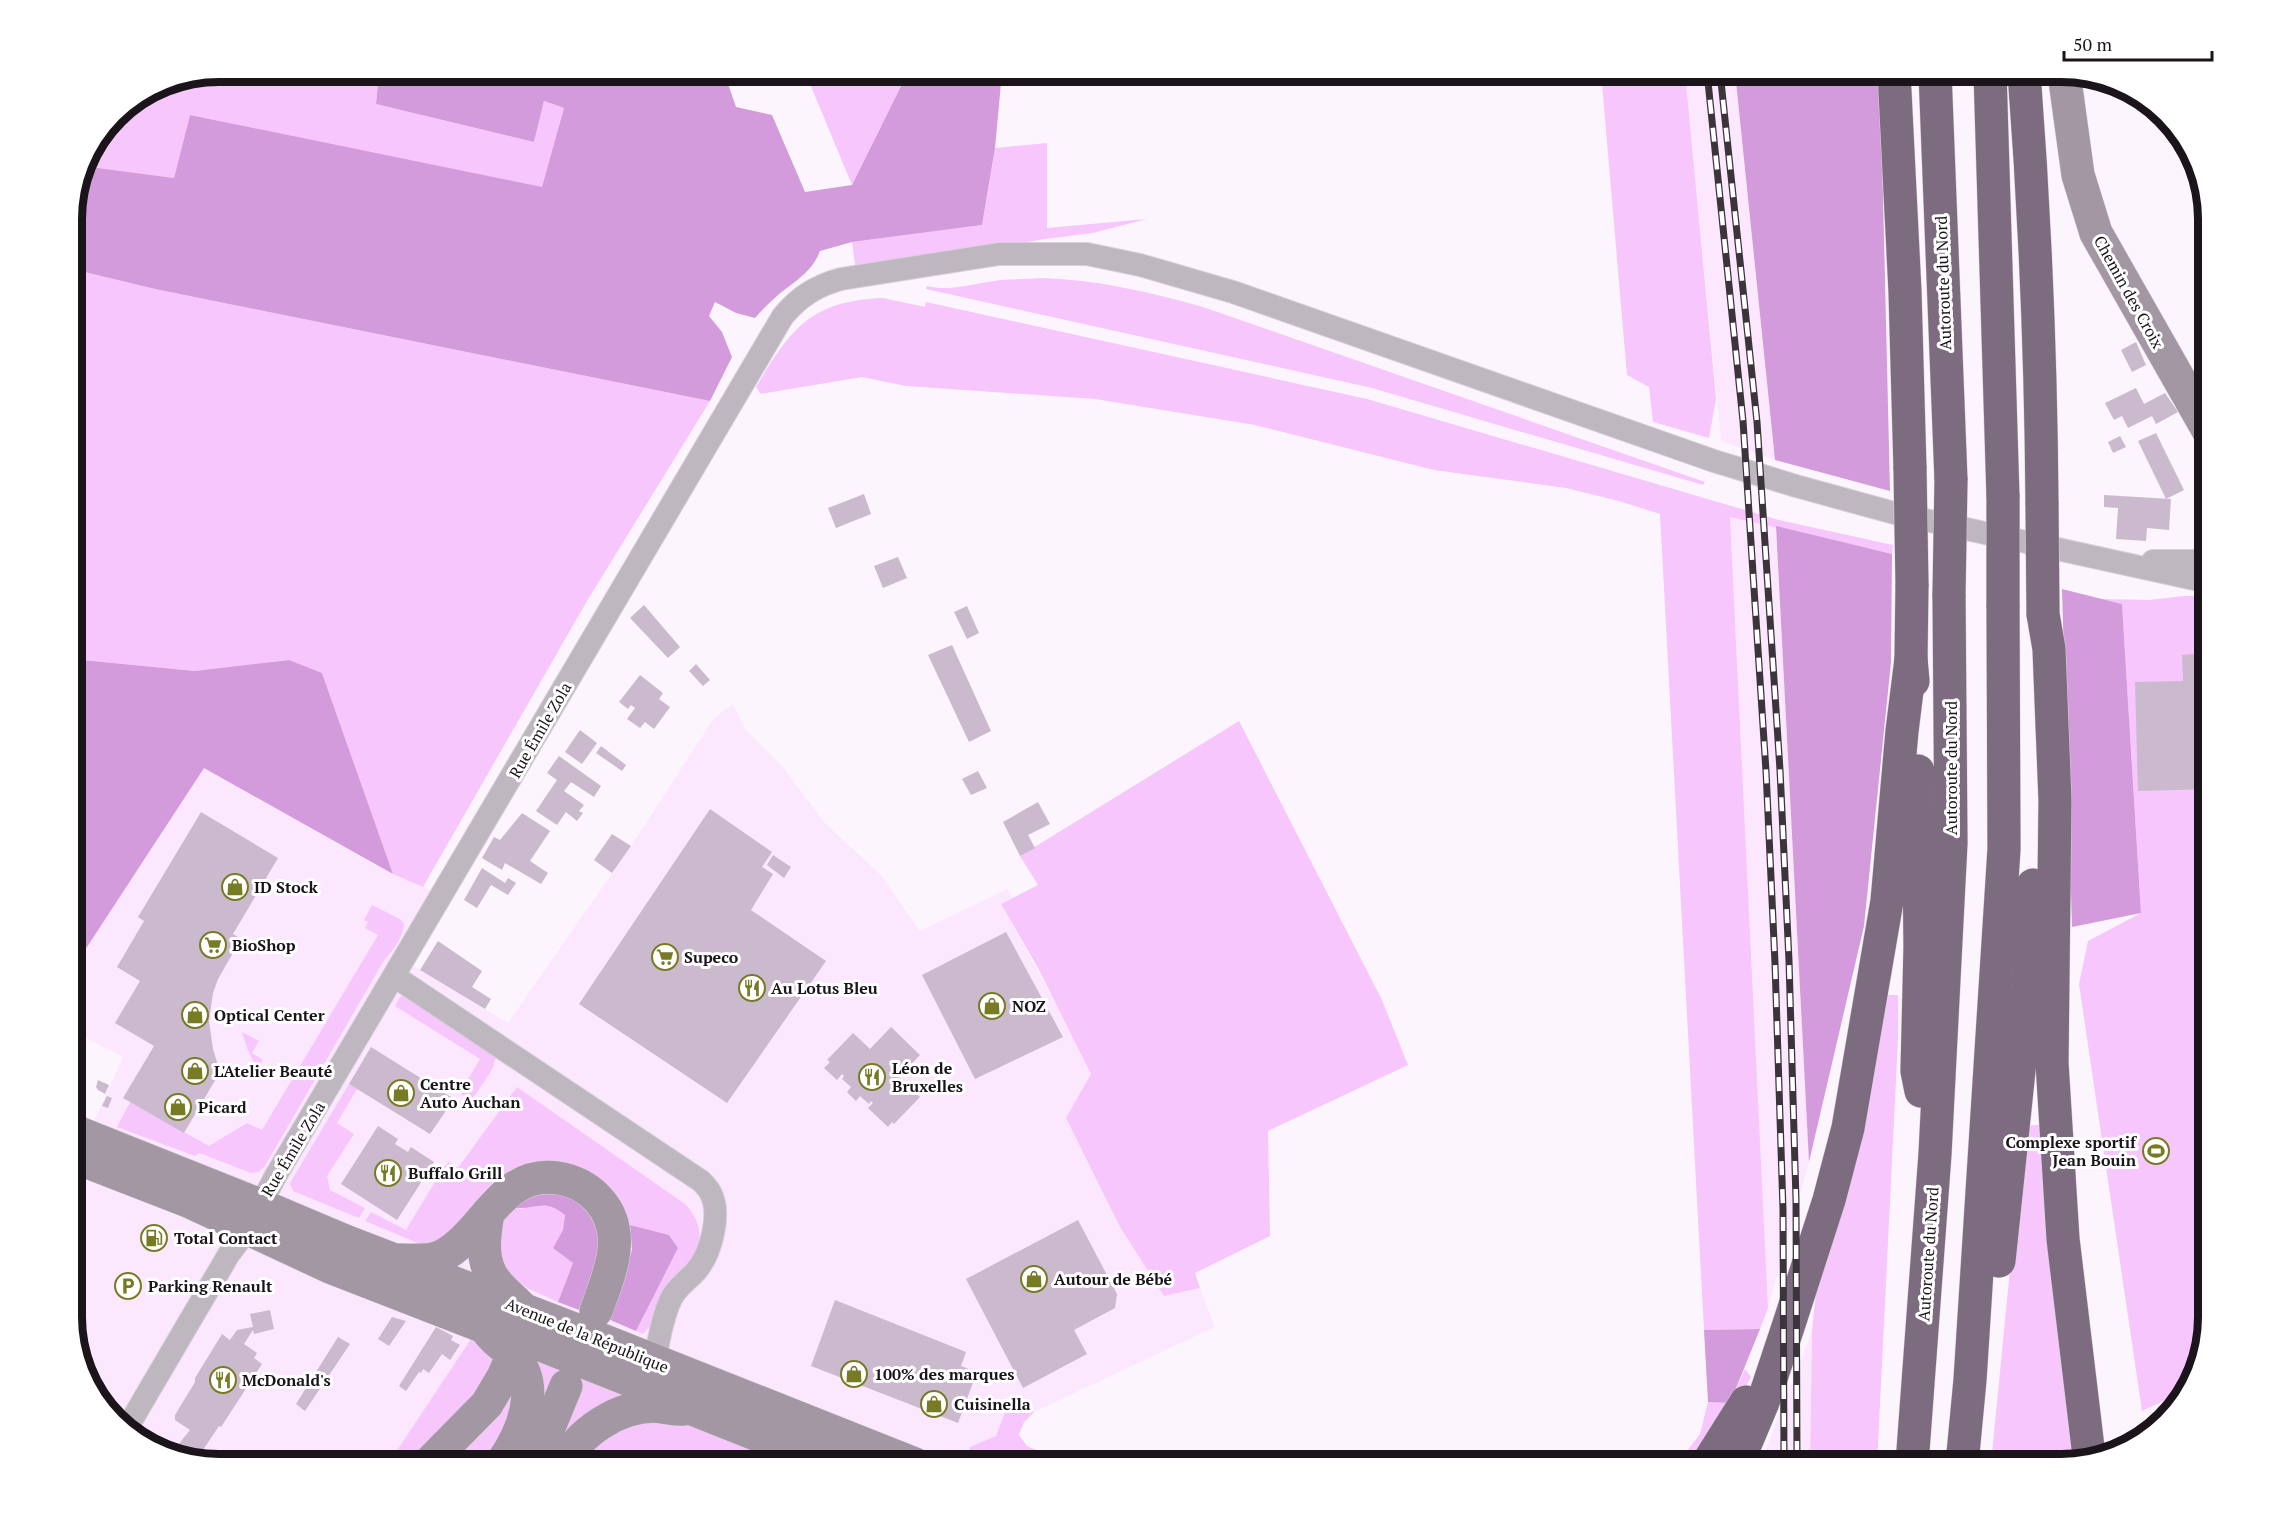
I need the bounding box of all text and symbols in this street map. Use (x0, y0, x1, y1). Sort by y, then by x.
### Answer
scale bar (2064, 24, 2212, 62)
text: 50 m (2073, 32, 2113, 56)
street label: Autoroute du Nord (1930, 215, 1956, 351)
street label: Chemin des Croix (2089, 232, 2169, 353)
street label: Rue Émile Zola (504, 678, 576, 782)
street label: Autoroute du Nord (1940, 701, 1962, 835)
shop icon: ID Stock (220, 872, 250, 902)
place label: ID Stock (254, 876, 319, 898)
supermarket icon: BioShop (198, 930, 228, 960)
place label: BioShop (232, 934, 296, 956)
supermarket icon: Supeco (650, 942, 680, 972)
place label: Supeco (684, 946, 739, 968)
restaurant icon: Au Lotus Bleu (737, 973, 767, 1003)
place label: Au Lotus Bleu (771, 977, 878, 999)
shop icon: NOZ (977, 991, 1007, 1021)
place label: NOZ (1012, 995, 1046, 1017)
shop icon: Optical Center (180, 1000, 210, 1030)
place label: Optical Center (214, 1004, 325, 1026)
shop icon: L'Atelier Beauté (180, 1056, 210, 1086)
place label: Léon de Bruxelles (892, 1057, 963, 1097)
place label: L'Atelier Beauté (214, 1060, 333, 1082)
restaurant icon: Léon de Bruxelles (857, 1062, 887, 1092)
place label: Centre Auto Auchan (420, 1073, 521, 1113)
shop icon: Centre Auto Auchan (386, 1078, 416, 1108)
shop icon: Picard (163, 1092, 193, 1122)
place label: Picard (198, 1096, 247, 1118)
street label: Rue Émile Zola (256, 1097, 330, 1201)
place label: Complexe sportif Jean Bouin (2006, 1131, 2138, 1171)
sports icon: Complexe sportif Jean Bouin (2141, 1136, 2171, 1166)
restaurant icon: Buffalo Grill (373, 1158, 403, 1188)
place label: Buffalo Grill (408, 1162, 502, 1184)
street label: Autoroute du Nord (1912, 1186, 1944, 1322)
fuel station icon: Total Contact (139, 1223, 169, 1253)
place label: Total Contact (174, 1227, 278, 1249)
shop icon: Autour de Bébé (1019, 1264, 1049, 1294)
place label: Autour de Bébé (1054, 1268, 1173, 1290)
parking icon: Parking Renault (113, 1271, 143, 1301)
place label: Parking Renault (148, 1275, 273, 1297)
street label: Avenue de la République (502, 1292, 672, 1378)
shop icon: 100% des marques (839, 1359, 869, 1389)
place label: 100% des marques (874, 1363, 1015, 1385)
restaurant icon: McDonald's (208, 1365, 238, 1395)
place label: McDonald's (242, 1369, 331, 1391)
shop icon: Cuisinella (919, 1389, 949, 1419)
place label: Cuisinella (954, 1393, 1031, 1415)

